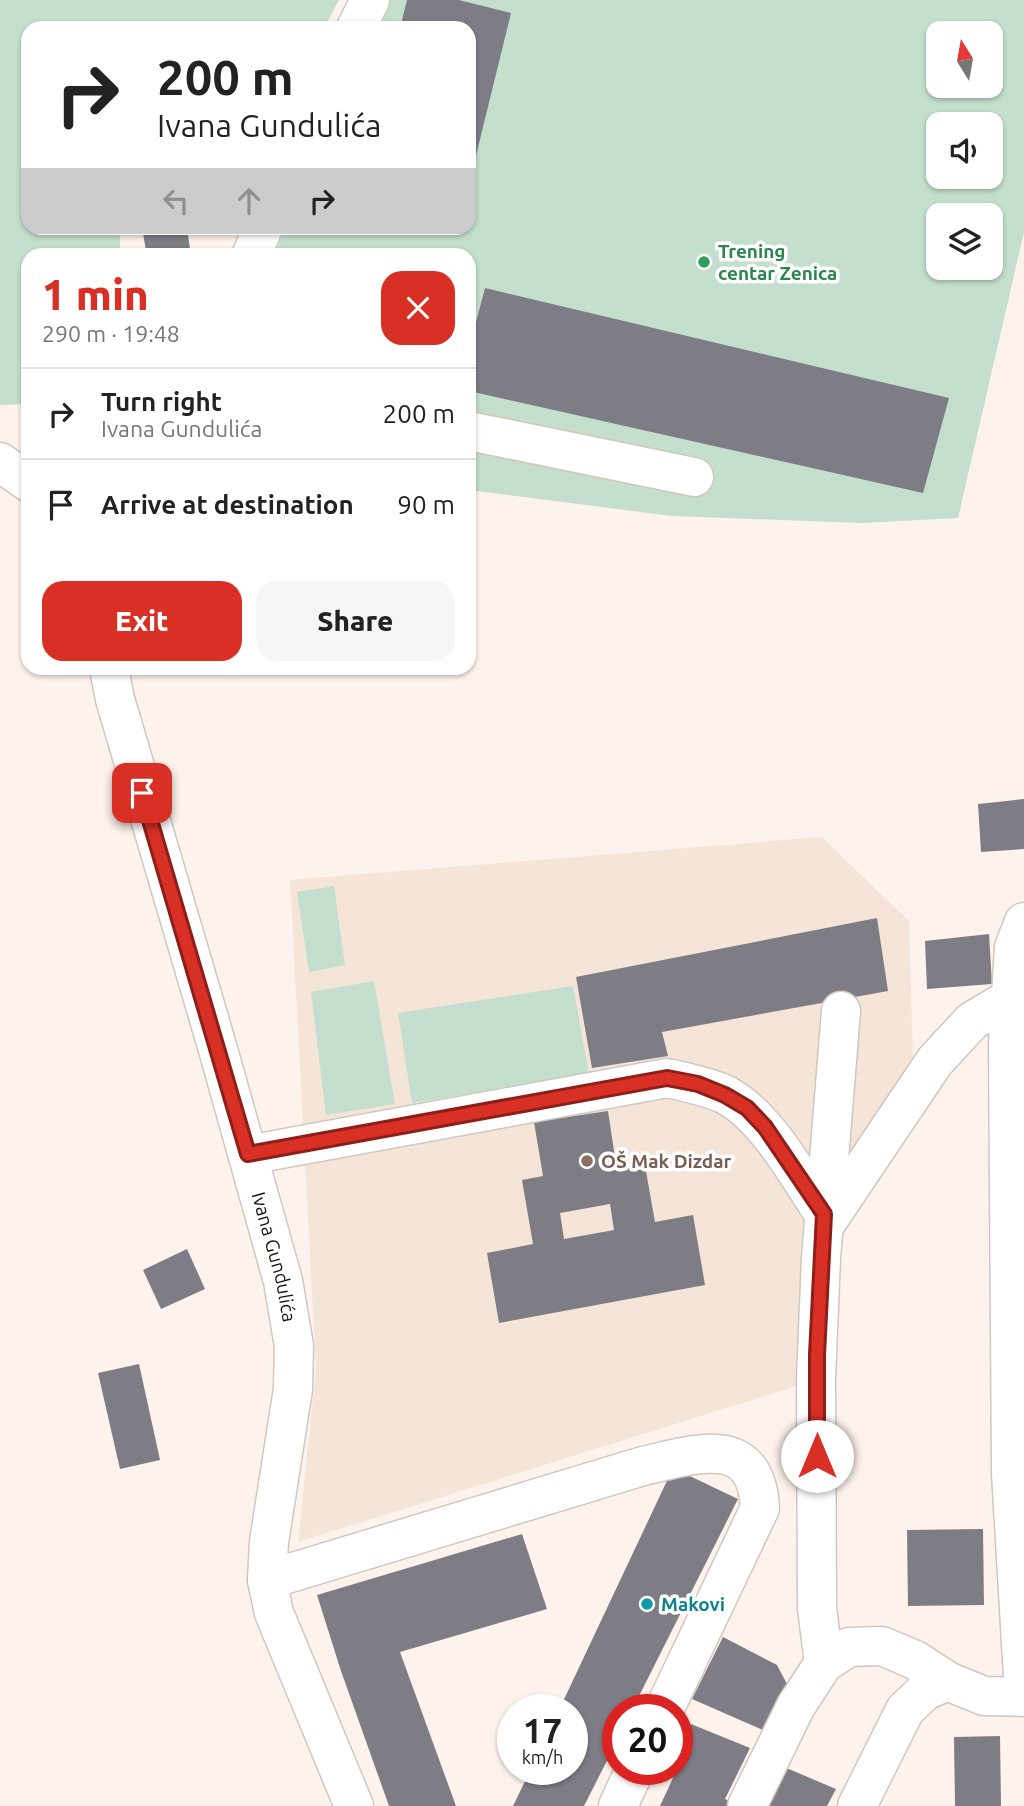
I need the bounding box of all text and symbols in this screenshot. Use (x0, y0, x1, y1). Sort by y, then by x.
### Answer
north arrow (926, 21, 1003, 98)
map controls (926, 21, 1003, 280)
icon: right (42, 49, 133, 140)
text: 200 m (157, 49, 294, 104)
text: Ivana Gundulića (157, 107, 381, 143)
button: sound (926, 112, 1003, 189)
icon: left (157, 182, 195, 220)
icon: ahead (230, 182, 268, 220)
icon: right (303, 182, 341, 220)
button: layers (926, 203, 1003, 280)
place label: Trening centar Zenica (718, 240, 837, 284)
marker: Trening centar Zenica (696, 254, 712, 270)
text: 1 min (42, 271, 149, 318)
button: close (381, 271, 455, 345)
text: 290 m · 19:48 (42, 321, 180, 346)
text: Turn right (101, 387, 222, 416)
icon: right (42, 395, 80, 433)
text: 200 m (383, 399, 455, 428)
text: Ivana Gundulića (101, 416, 262, 441)
icon: arrive (42, 486, 80, 524)
text: Arrive at destination (101, 490, 354, 519)
text: 90 m (397, 490, 455, 519)
button: Exit (42, 581, 242, 661)
button: Share (256, 581, 455, 661)
pin (112, 763, 172, 823)
icon: arrive (123, 774, 161, 812)
place label: OŠ Mak Dizdar (601, 1150, 732, 1172)
marker: OŠ Mak Dizdar (579, 1153, 595, 1169)
street label: Ivana Gundulića (248, 1189, 301, 1324)
position arrow (780, 1419, 854, 1493)
place label: Makovi (661, 1593, 725, 1615)
marker: Makovi (639, 1596, 655, 1612)
speed limit sign: 20 (602, 1694, 693, 1785)
text: 17 (523, 1710, 562, 1750)
text: km/h (522, 1747, 563, 1767)

